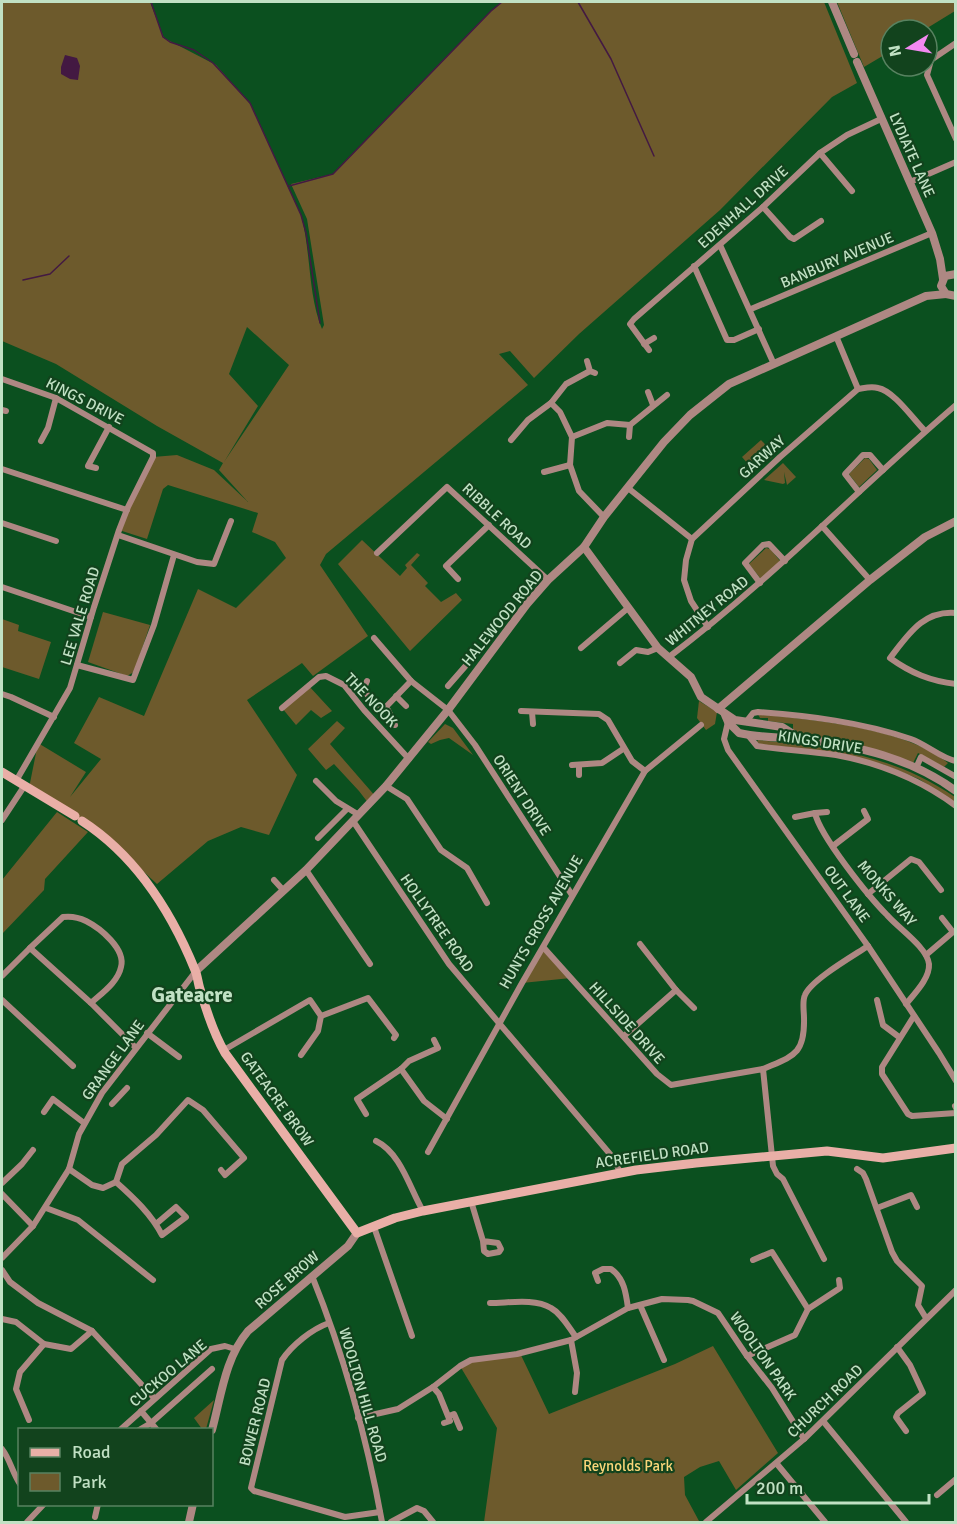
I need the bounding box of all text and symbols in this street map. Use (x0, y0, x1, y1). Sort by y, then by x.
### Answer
north arrow (879, 18, 939, 78)
text: N (884, 43, 906, 58)
street label: LYDIATE LANE (885, 110, 939, 200)
street label: EDENHALL DRIVE (694, 162, 792, 252)
street label: BANBURY AVENUE (778, 228, 896, 292)
street label: KINGS DRIVE (43, 374, 127, 428)
street label: GARWAY (735, 431, 789, 482)
street label: RIBBLE ROAD (459, 479, 535, 553)
street label: LEE VALE ROAD (57, 565, 103, 667)
street label: HALEWOOD ROAD (458, 566, 546, 670)
street label: WHITNEY ROAD (662, 572, 752, 650)
street label: THE NOOK (341, 669, 401, 731)
street label: KINGS DRIVE (777, 726, 863, 758)
street label: ORIENT DRIVE (489, 751, 555, 839)
street label: HUNTS CROSS AVENUE (495, 852, 587, 992)
street label: MONKS WAY (854, 857, 921, 930)
street label: OUT LANE (820, 862, 874, 926)
street label: HOLLYTREE ROAD (396, 871, 478, 975)
street label: HILLSIDE DRIVE (585, 978, 669, 1068)
district label: Gateacre (151, 982, 233, 1008)
street label: GRANGE LANE (78, 1016, 148, 1104)
street label: GATEACRE BROW (236, 1048, 318, 1150)
street label: ACREFIELD ROAD (594, 1138, 710, 1172)
street label: ROSE BROW (251, 1247, 323, 1313)
street label: WOOLTON PARK (726, 1308, 800, 1404)
street label: WOOLTON HILL ROAD (335, 1326, 391, 1464)
street label: CUCKOO LANE (126, 1335, 210, 1411)
street label: CHURCH ROAD (784, 1361, 866, 1441)
street label: BOWER ROAD (235, 1376, 275, 1468)
legend (18, 1428, 213, 1506)
text: Road (72, 1441, 111, 1463)
park label: Reynolds Park (583, 1457, 674, 1475)
scale bar (747, 1467, 928, 1505)
text: Park (72, 1471, 107, 1493)
text: 200 m (756, 1477, 803, 1499)

